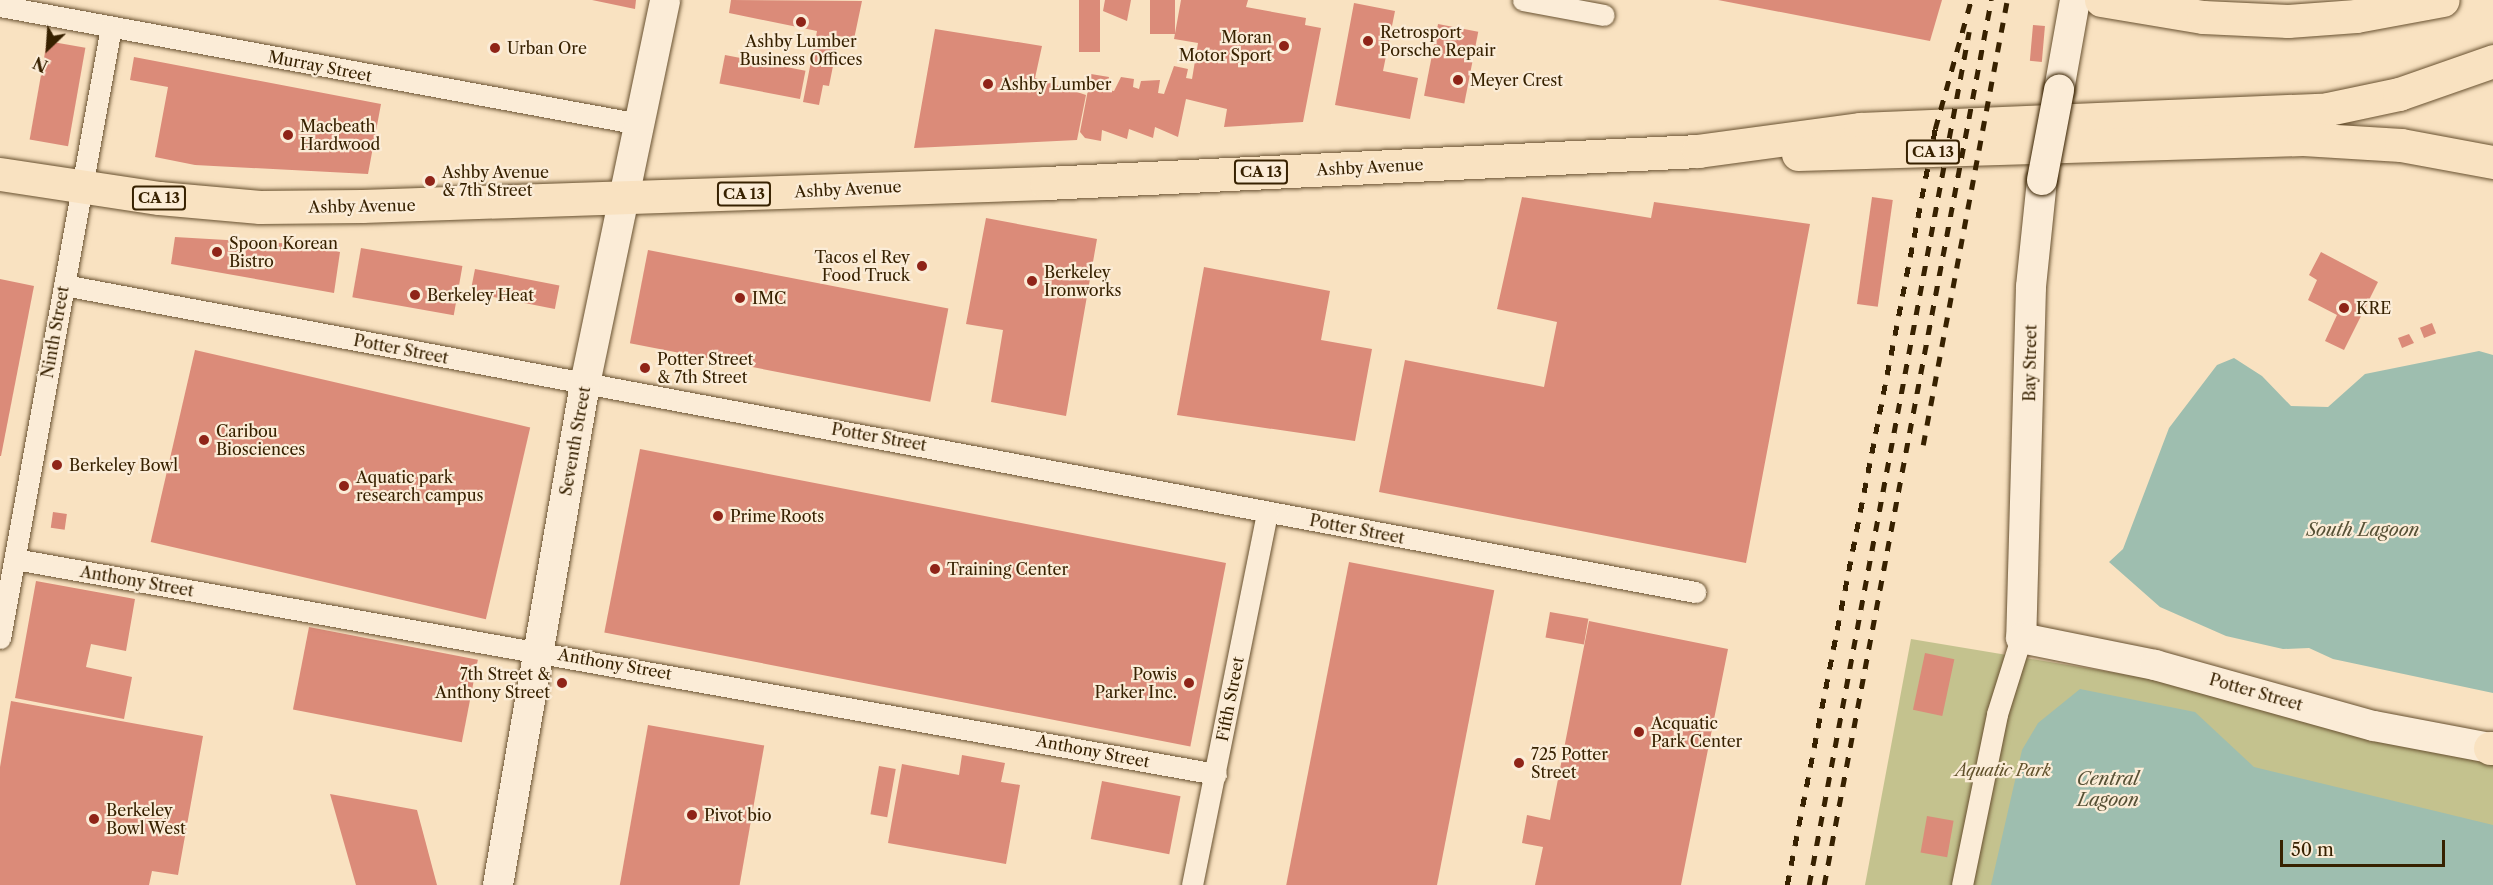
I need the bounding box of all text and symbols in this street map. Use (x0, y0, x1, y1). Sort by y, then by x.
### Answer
marker: Ashby Lumber Business Offices (794, 15, 808, 29)
north arrow (18, 18, 78, 78)
place label: Retrosport Porsche Repair (1380, 22, 1496, 60)
place label: Moran Motor Sport (1178, 27, 1272, 65)
place label: Ashby Lumber Business Offices (739, 31, 863, 69)
marker: Retrosport Porsche Repair (1361, 34, 1375, 48)
place label: Urban Ore (507, 38, 587, 58)
marker: Moran Motor Sport (1277, 39, 1291, 53)
marker: Urban Ore (488, 41, 502, 55)
street label: Murray Street (266, 46, 374, 86)
text: N (30, 52, 51, 76)
place label: Meyer Crest (1470, 70, 1563, 90)
marker: Meyer Crest (1451, 73, 1465, 87)
place label: Ashby Lumber (1000, 74, 1112, 94)
marker: Ashby Lumber (981, 77, 995, 91)
place label: Macbeath Hardwood (300, 116, 380, 154)
marker: Macbeath Hardwood (281, 128, 295, 142)
road number: CA 13 (1904, 140, 1962, 164)
street label: Ashby Avenue (1315, 155, 1425, 179)
road number: CA 13 (1232, 160, 1290, 184)
place label: Ashby Avenue & 7th Street (442, 162, 550, 200)
marker: Ashby Avenue & 7th Street (423, 174, 437, 188)
street label: Ashby Avenue (793, 177, 903, 201)
road number: CA 13 (716, 182, 772, 206)
road number: CA 13 (130, 186, 188, 210)
street label: Ashby Avenue (308, 195, 416, 217)
place label: Spoon Korean Bistro (229, 233, 338, 271)
marker: Spoon Korean Bistro (210, 245, 224, 259)
place label: Tacos el Rey Food Truck (815, 247, 910, 285)
marker: Tacos el Rey Food Truck (915, 259, 929, 273)
place label: Berkeley Ironworks (1044, 262, 1122, 300)
marker: Berkeley Ironworks (1025, 274, 1039, 288)
street label: Ninth Street (37, 284, 73, 380)
place label: Berkeley Heat (427, 285, 534, 305)
marker: Berkeley Heat (408, 288, 422, 302)
place label: IMC (752, 288, 786, 308)
marker: IMC (733, 291, 747, 305)
place label: KRE (2356, 298, 2391, 318)
marker: KRE (2337, 301, 2351, 315)
street label: Bay Street (2020, 324, 2040, 402)
street label: Potter Street (352, 330, 450, 368)
place label: Potter Street & 7th Street (657, 349, 754, 387)
marker: Potter Street & 7th Street (638, 361, 652, 375)
street label: Seventh Street (556, 385, 594, 497)
street label: Potter Street (830, 419, 928, 455)
place label: Caribou Biosciences (216, 421, 305, 459)
marker: Caribou Biosciences (197, 433, 211, 447)
place label: Berkeley Bowl (69, 455, 178, 475)
marker: Berkeley Bowl (50, 458, 64, 472)
place label: Aquatic park research campus (356, 467, 483, 505)
marker: Aquatic park research campus (337, 479, 351, 493)
place label: Prime Roots (730, 506, 824, 526)
marker: Prime Roots (711, 509, 725, 523)
street label: Potter Street (1308, 510, 1406, 548)
water label: South Lagoon (2307, 519, 2419, 541)
place label: Training Center (947, 559, 1068, 579)
street label: Anthony Street (78, 562, 196, 600)
marker: Training Center (928, 562, 942, 576)
street label: Anthony Street (556, 645, 674, 683)
street label: Fifth Street (1212, 655, 1248, 743)
place label: 7th Street & Anthony Street (435, 664, 550, 702)
place label: Powis Parker Inc. (1094, 664, 1177, 702)
street label: Potter Street (2207, 669, 2305, 715)
marker: 7th Street & Anthony Street (555, 676, 569, 690)
marker: Powis Parker Inc. (1182, 676, 1196, 690)
place label: Acquatic Park Center (1651, 713, 1743, 751)
marker: Acquatic Park Center (1632, 725, 1646, 739)
street label: Anthony Street (1034, 731, 1152, 771)
place label: 725 Potter Street (1531, 744, 1608, 782)
marker: 725 Potter Street (1512, 756, 1526, 770)
park label: Aquatic Park (1955, 760, 2051, 780)
water label: Central Lagoon (2077, 769, 2139, 812)
place label: Berkeley Bowl West (106, 800, 186, 838)
place label: Pivot bio (704, 805, 772, 825)
marker: Pivot bio (685, 808, 699, 822)
marker: Berkeley Bowl West (87, 812, 101, 826)
scale bar (2283, 828, 2448, 866)
text: 50 m (2291, 839, 2334, 861)

